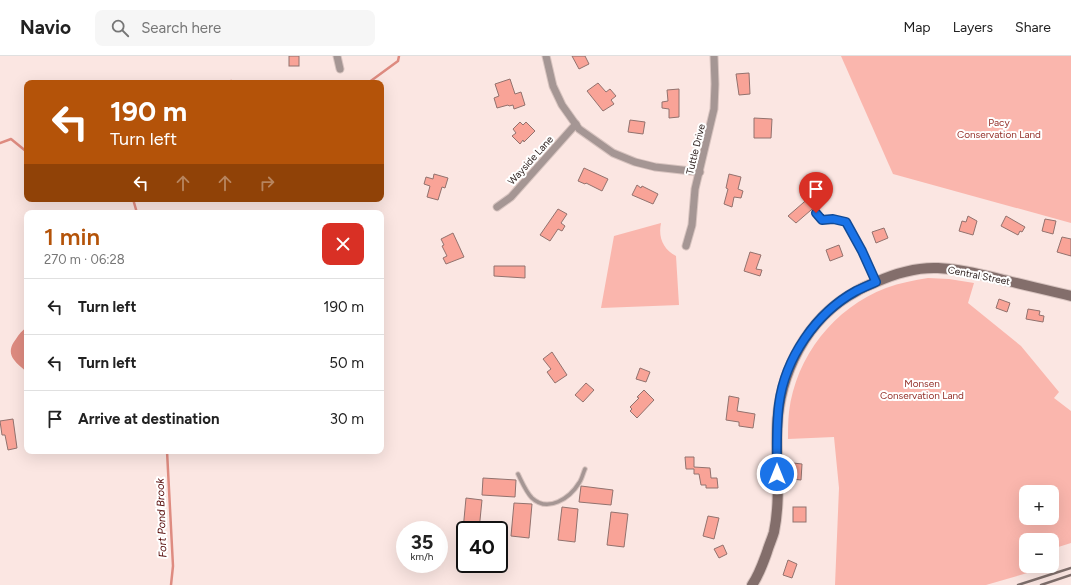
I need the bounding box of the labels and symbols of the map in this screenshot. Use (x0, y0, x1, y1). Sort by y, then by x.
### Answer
park label: Pacy Conservation Land (957, 116, 1041, 141)
street label: Tuttle Drive (683, 122, 708, 176)
street label: Wayside Lane (505, 133, 556, 188)
pin (799, 172, 833, 213)
street label: Central Street (947, 263, 1011, 288)
park label: Monsen Conservation Land (880, 377, 964, 402)
position arrow (756, 453, 798, 495)
water label: Fort Pond Brook (154, 477, 169, 558)
speed limit sign: 40 (456, 521, 508, 573)

